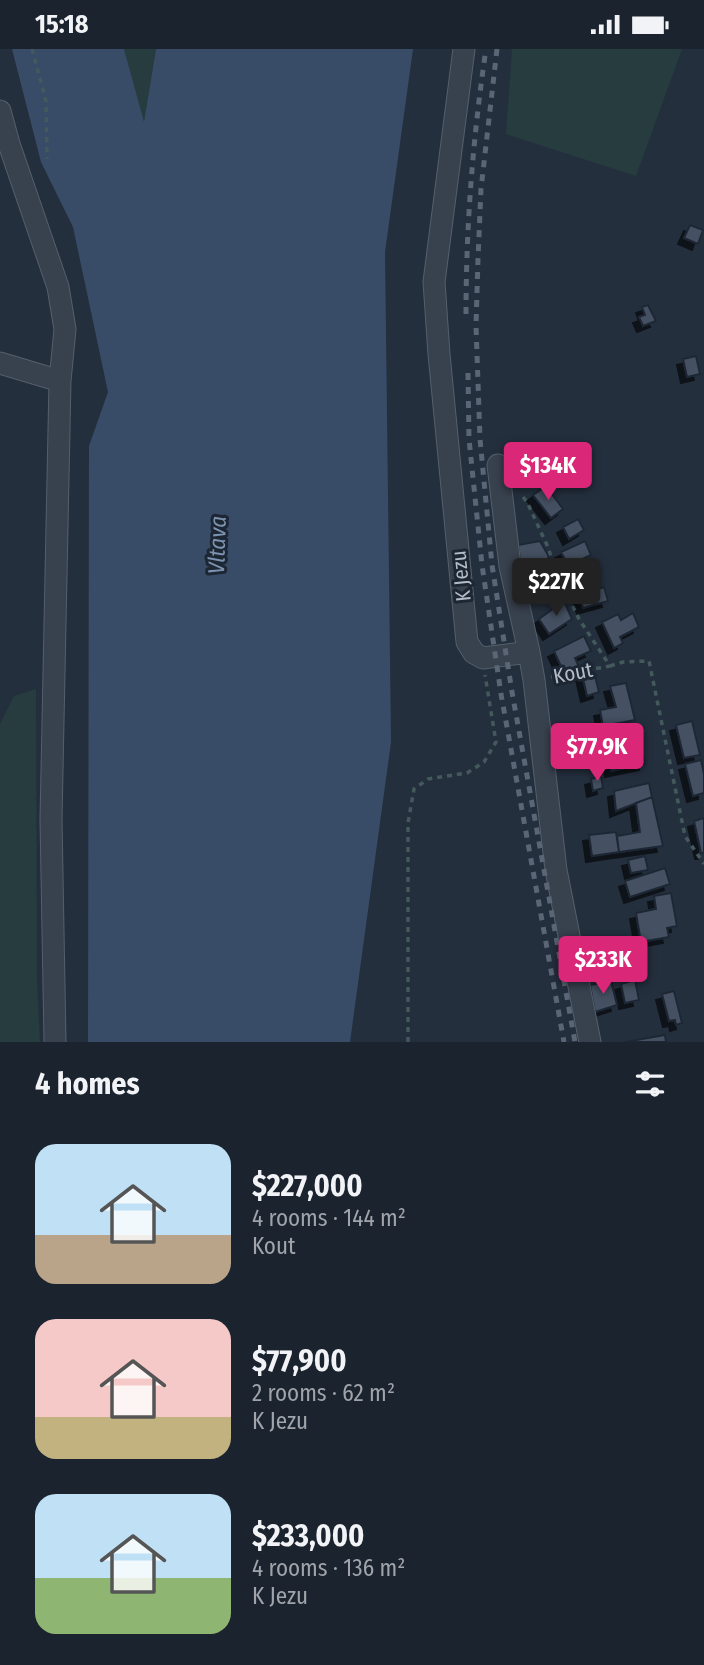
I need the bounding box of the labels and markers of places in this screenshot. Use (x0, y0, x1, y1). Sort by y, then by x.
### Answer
pin: $134K (499, 442, 597, 502)
pin: $227K (507, 559, 605, 618)
pin: $77.9K (540, 723, 654, 783)
pin: $233K (554, 937, 652, 996)

